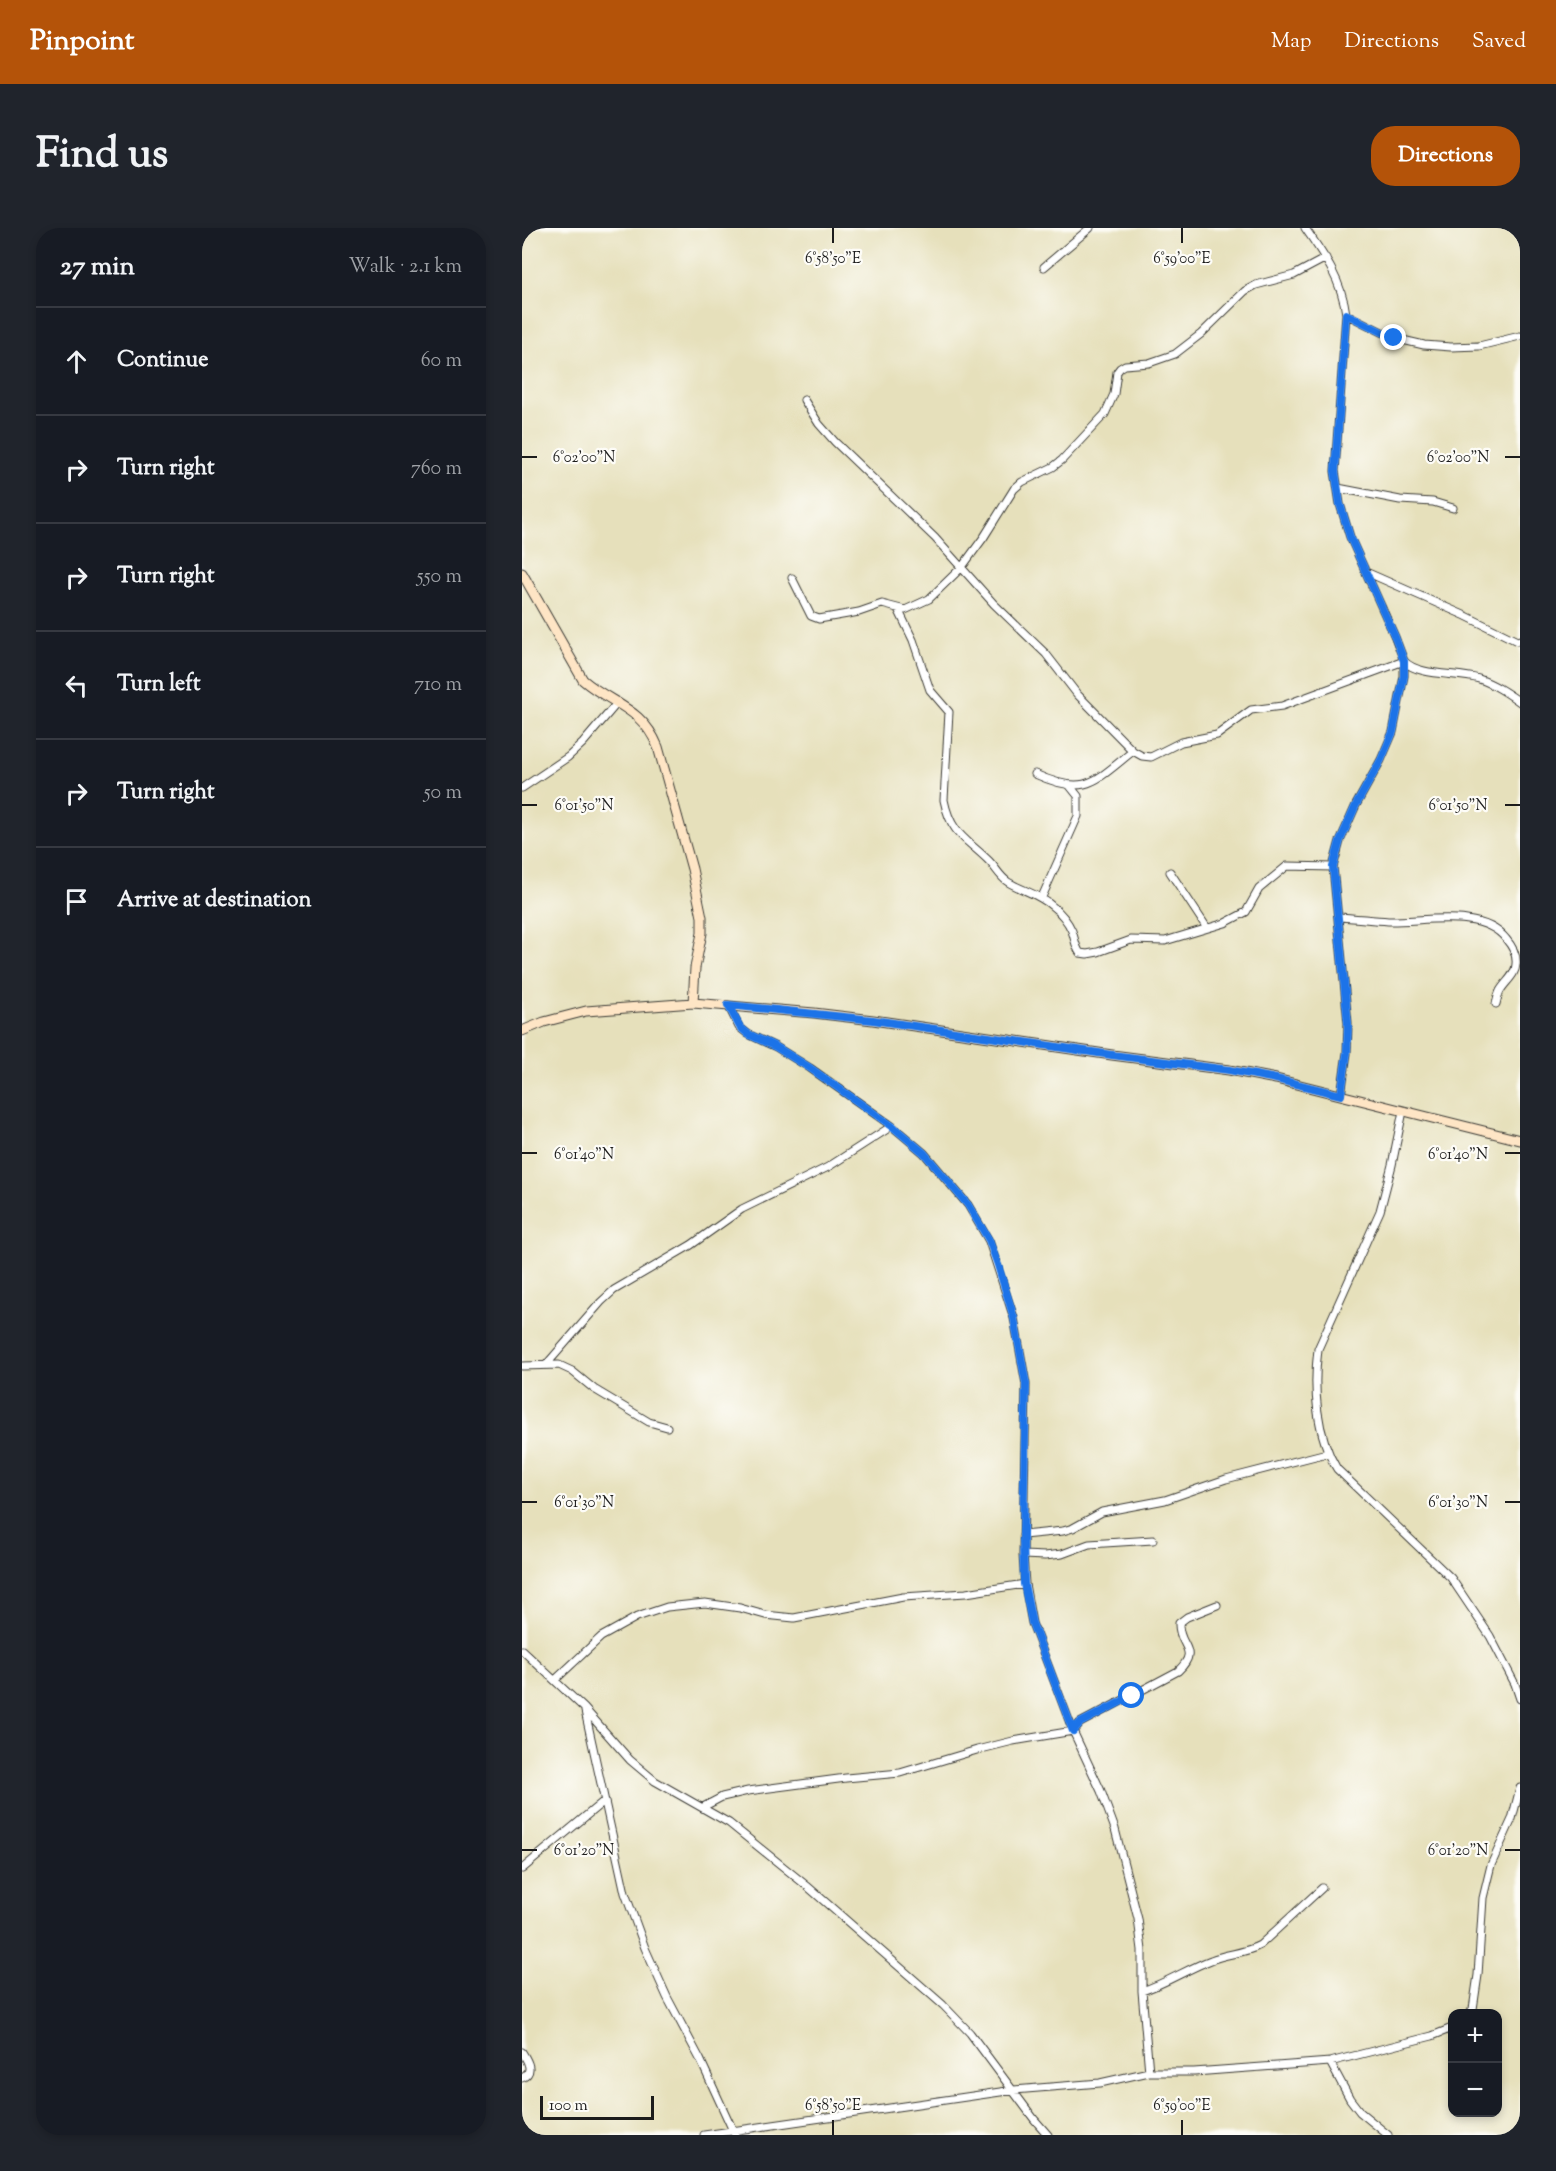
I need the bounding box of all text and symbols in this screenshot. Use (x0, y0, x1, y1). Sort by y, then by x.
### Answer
text: Pinpoint (30, 22, 134, 62)
text: Map (1271, 27, 1311, 57)
text: Directions (1344, 27, 1439, 57)
text: Saved (1472, 27, 1526, 57)
text: Find us (36, 126, 168, 186)
button: Directions (1371, 126, 1520, 186)
text: 27 min (60, 249, 135, 286)
text: 6°58'50"E (805, 249, 861, 270)
text: 6°59'00"E (1153, 249, 1211, 270)
text: Walk · 2.1 km (349, 253, 462, 282)
route end (1380, 324, 1406, 350)
icon: ahead (60, 345, 93, 378)
text: Continue (117, 345, 208, 377)
text: 60 m (421, 347, 462, 376)
text: 6°02'00"N (553, 448, 615, 469)
text: 6°02'00"N (1427, 448, 1489, 469)
icon: right (60, 453, 93, 486)
text: Turn right (117, 453, 214, 485)
text: 760 m (411, 455, 462, 484)
icon: right (60, 561, 93, 594)
text: Turn right (117, 561, 214, 593)
text: 550 m (417, 563, 462, 592)
icon: left (60, 669, 93, 702)
text: Turn left (117, 669, 200, 701)
text: 710 m (414, 671, 462, 700)
icon: right (60, 777, 93, 810)
text: Turn right (117, 777, 214, 809)
text: 50 m (424, 779, 462, 808)
text: 6°01'50"N (555, 796, 613, 817)
text: 6°01'50"N (1429, 796, 1487, 817)
icon: arrive (60, 885, 93, 918)
text: Arrive at destination (117, 885, 312, 917)
text: 6°01'40"N (554, 1145, 614, 1166)
text: 6°01'40"N (1428, 1145, 1488, 1166)
text: 6°01'30"N (554, 1493, 614, 1514)
text: 6°01'30"N (1428, 1493, 1488, 1514)
route start (1118, 1682, 1144, 1708)
text: 6°01'20"N (554, 1841, 614, 1862)
text: 6°01'20"N (1428, 1841, 1488, 1862)
map controls (1448, 2009, 1502, 2117)
button: + (1448, 2009, 1502, 2063)
button: − (1448, 2063, 1502, 2117)
scale bar (540, 2093, 654, 2120)
text: 100 m (549, 2095, 588, 2118)
text: 6°58'50"E (805, 2096, 861, 2117)
text: 6°59'00"E (1153, 2096, 1211, 2117)

